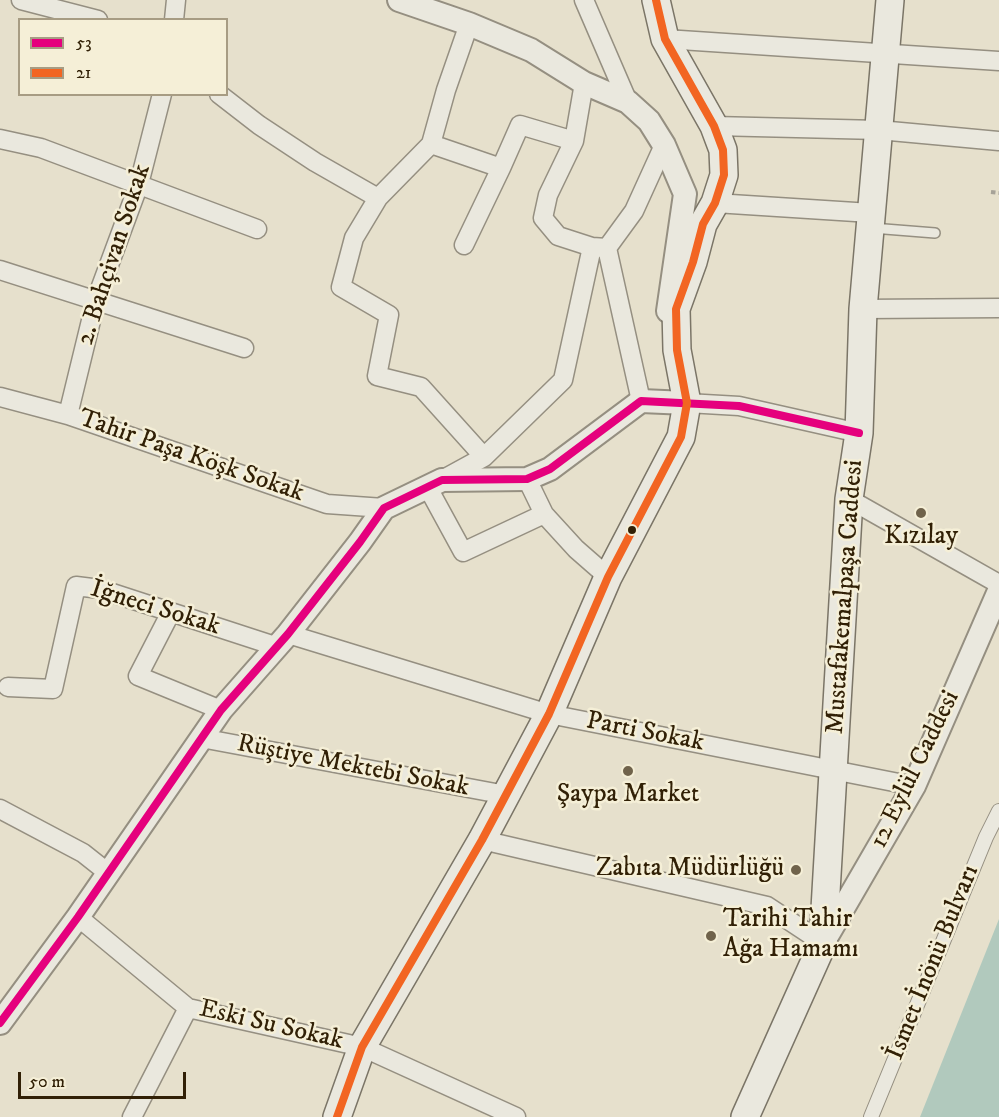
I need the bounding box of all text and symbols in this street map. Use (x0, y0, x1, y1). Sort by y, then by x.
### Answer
legend (18, 18, 228, 96)
text: 53 (76, 32, 92, 54)
text: 21 (76, 62, 91, 84)
street label: 2. Bahçivan Sokak (71, 161, 159, 349)
street label: Tahir Paşa Köşk Sokak (74, 404, 308, 510)
street label: Mustafakemalpaşa Caddesi (821, 459, 871, 735)
marker: Kızılay (914, 506, 928, 520)
place label: Kızılay (884, 522, 958, 554)
unlabelled marker (626, 524, 638, 536)
street label: İğneci Sokak (86, 574, 224, 644)
street label: 12 Eylül Caddesi (864, 686, 968, 854)
street label: Parti Sokak (583, 706, 707, 760)
street label: Rüştiye Mektebi Sokak (234, 729, 472, 805)
marker: Şaypa Market (621, 764, 635, 778)
place label: Şaypa Market (557, 780, 699, 812)
place label: Zabıta Müdürlüğü (596, 854, 784, 886)
street label: İsmet İnönü Bulvarı (881, 861, 987, 1065)
marker: Zabıta Müdürlüğü (789, 863, 803, 877)
place label: Tarihi Tahir Ağa Hamamı (723, 905, 859, 966)
marker: Tarihi Tahir Ağa Hamamı (704, 929, 718, 943)
street label: Eski Su Sokak (196, 994, 346, 1058)
scale bar (21, 1060, 189, 1098)
text: 50 m (29, 1071, 65, 1093)

